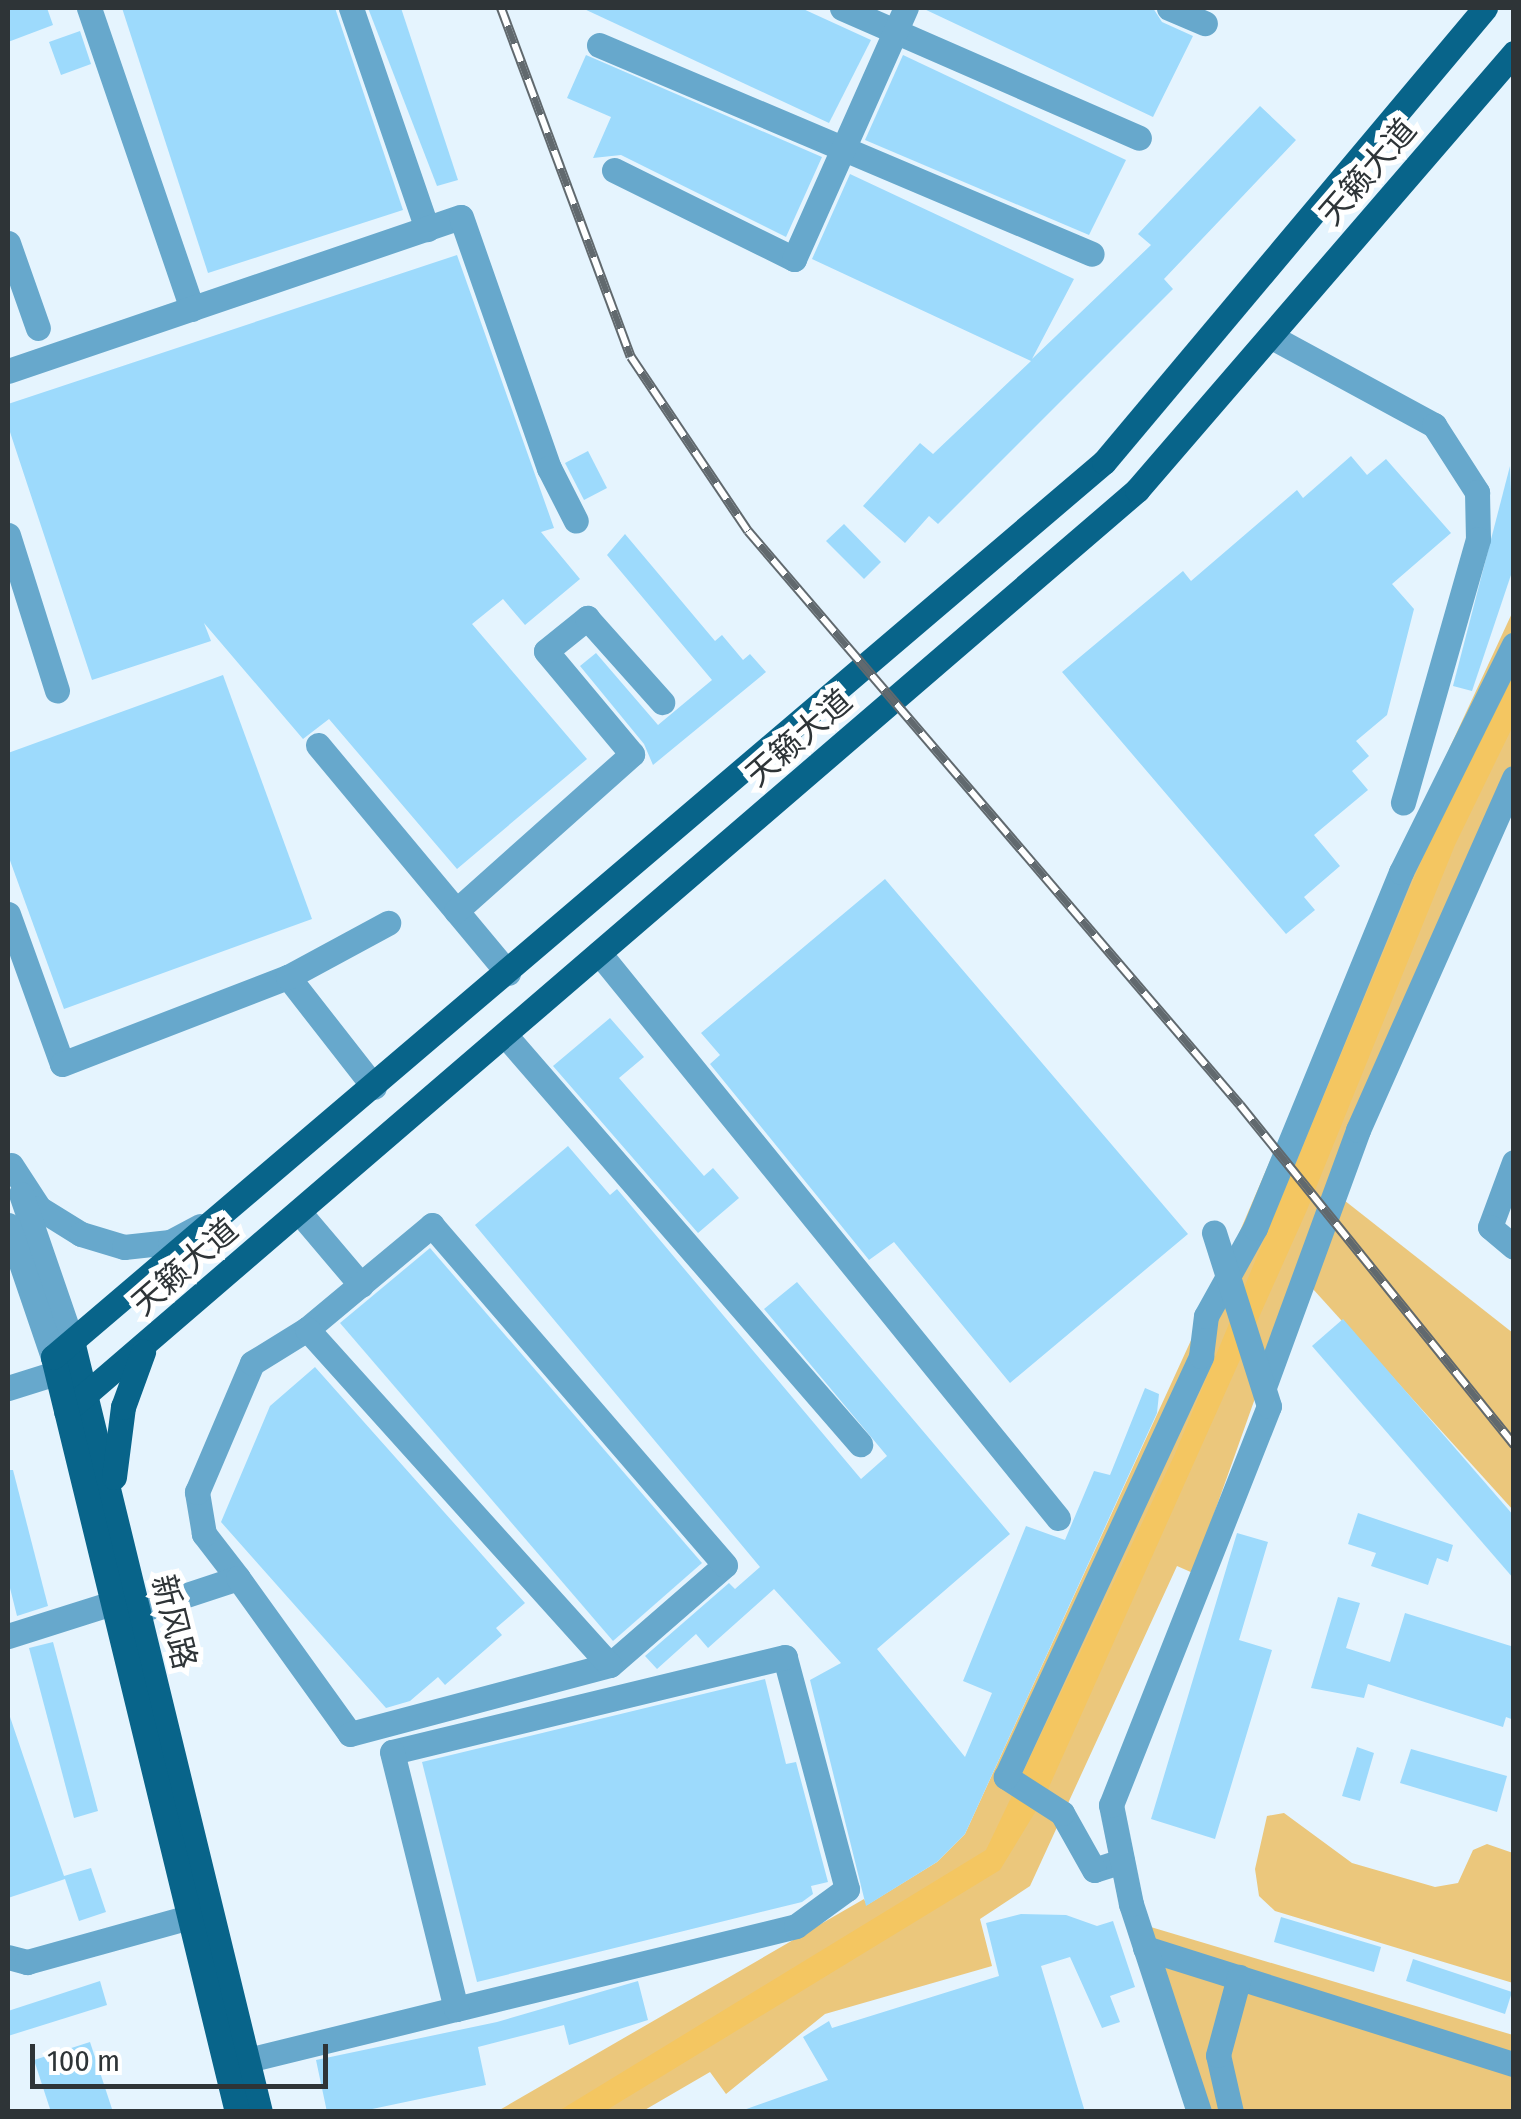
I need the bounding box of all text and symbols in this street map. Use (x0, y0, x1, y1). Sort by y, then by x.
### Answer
street label: 天籁大道 (1312, 111, 1424, 233)
street label: 天籁大道 (738, 682, 860, 794)
street label: 天籁大道 (124, 1211, 246, 1323)
street label: 新风路 (144, 1571, 204, 1673)
scale bar (35, 2024, 332, 2086)
text: 100 m (47, 2043, 120, 2079)

